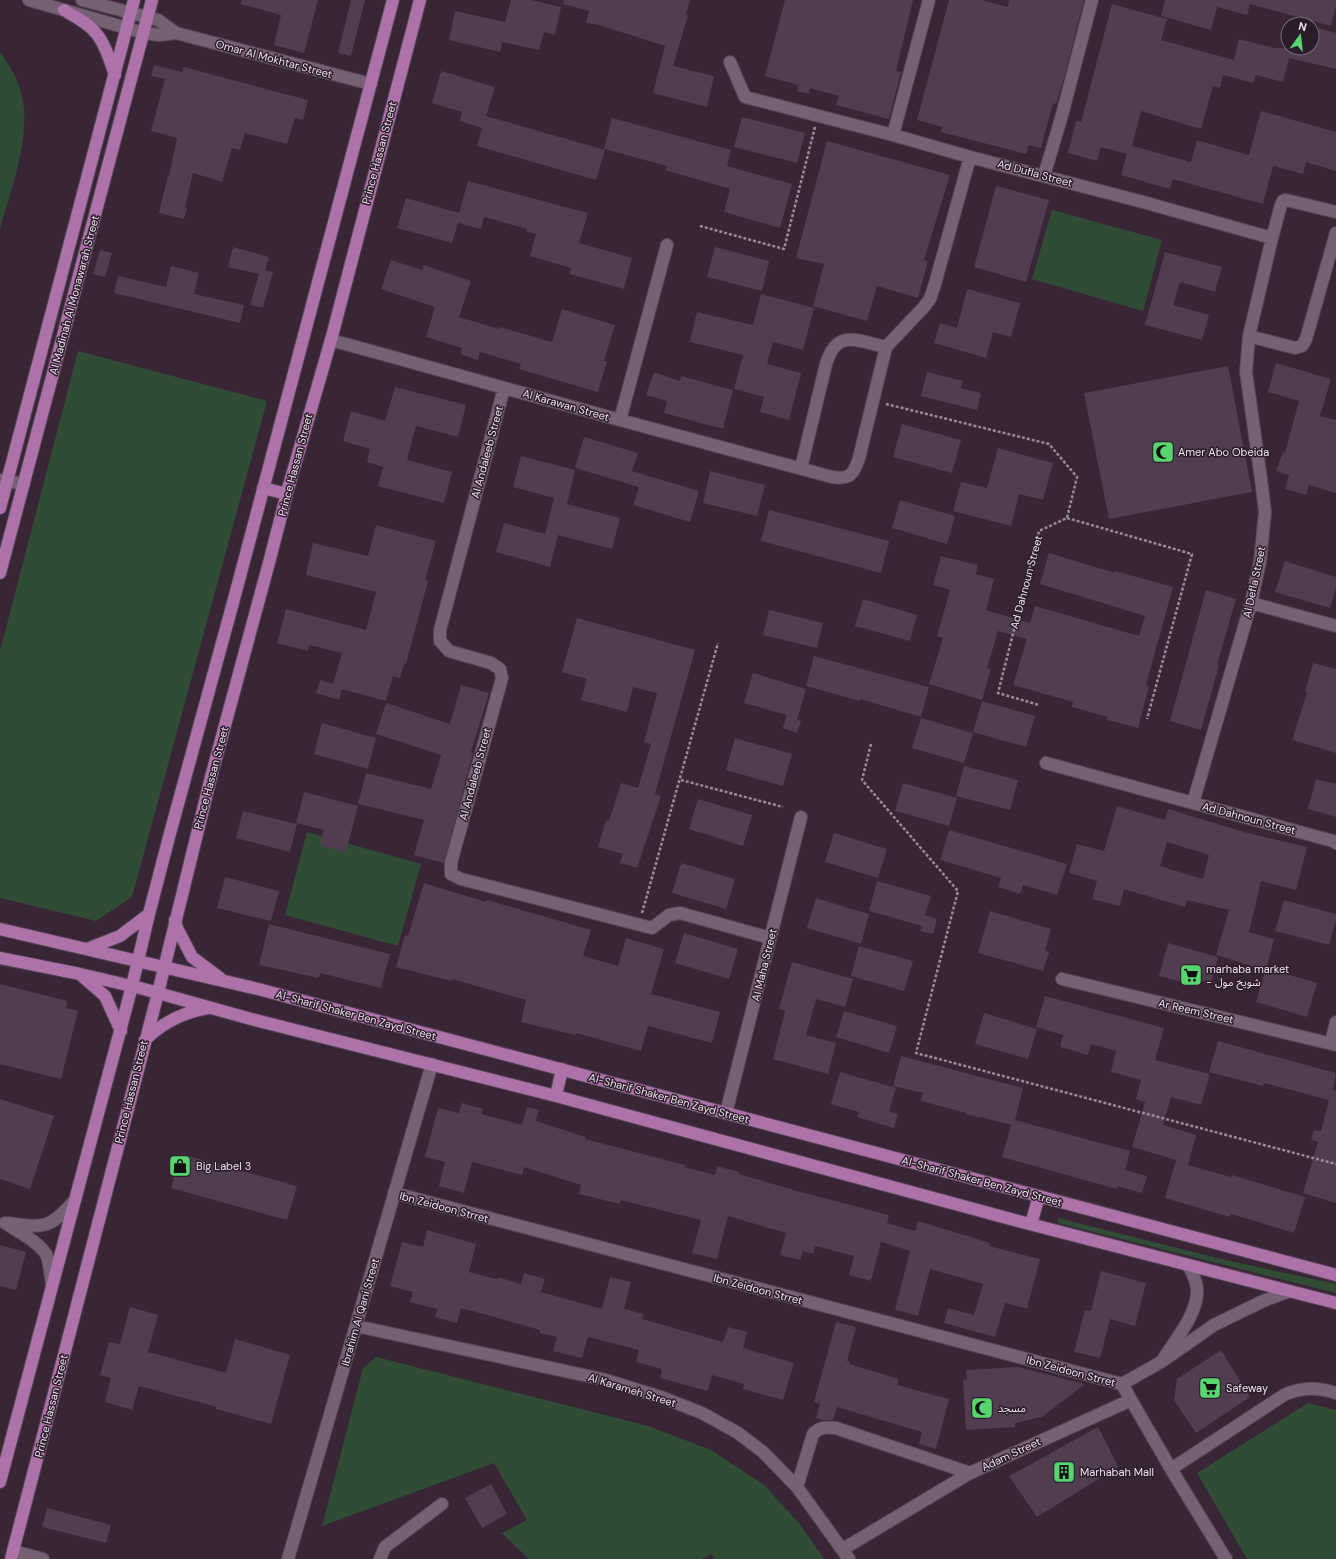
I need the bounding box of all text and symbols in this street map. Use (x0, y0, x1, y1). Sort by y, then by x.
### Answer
north arrow (1280, 16, 1320, 56)
text: N (1297, 19, 1308, 34)
street label: Omar Al Mokhtar Street (214, 37, 334, 81)
street label: Prince Hassan Street (359, 100, 399, 206)
street label: Ad Dufla Street (996, 156, 1074, 190)
street label: Al Madinah Al Monawarah Street (46, 214, 102, 376)
street label: Al Karawan Street (521, 386, 611, 424)
street label: Al Andaleeb Street (468, 404, 506, 500)
street label: Prince Hassan Street (275, 412, 315, 518)
mosque icon: Amer Abo Obeida (1150, 439, 1176, 465)
place label: Amer Abo Obeida (1178, 445, 1269, 459)
street label: Ad Dahnoun Street (1007, 534, 1045, 630)
street label: Al Defla Street (1240, 545, 1268, 619)
street label: Prince Hassan Street (191, 725, 231, 831)
street label: Al Andaleeb Street (456, 726, 494, 822)
street label: Ad Dahnoun Street (1201, 799, 1297, 837)
street label: Al Maha Street (748, 927, 780, 1003)
supermarket icon: marhaba market - شويخ مول (1178, 962, 1204, 988)
place label: marhaba market - شويخ مول (1206, 962, 1289, 990)
street label: Al-Sharif Shaker Ben Zayd Street (274, 987, 438, 1043)
street label: Ar Reem Street (1157, 996, 1235, 1026)
street label: Prince Hassan Street (111, 1039, 151, 1145)
street label: Al-Sharif Shaker Ben Zayd Street (587, 1070, 751, 1126)
shop icon: Big Label 3 (167, 1153, 193, 1179)
street label: Al-Sharif Shaker Ben Zayd Street (900, 1153, 1064, 1209)
place label: Big Label 3 (196, 1159, 251, 1173)
street label: Ibn Zeidoon Strret (398, 1188, 490, 1226)
street label: Ibrahim Al Qani Street (338, 1257, 382, 1367)
street label: Ibn Zeidoon Strret (712, 1270, 804, 1308)
street label: Ibn Zeidoon Strret (1025, 1352, 1117, 1390)
street label: Prince Hassan Street (31, 1353, 71, 1459)
street label: Al Karameh Street (586, 1370, 678, 1410)
supermarket icon: Safeway (1197, 1375, 1223, 1401)
place label: Safeway (1226, 1381, 1268, 1395)
mosque icon: مسجد (969, 1395, 995, 1421)
place label: مسجد (998, 1401, 1026, 1415)
street label: Adam Street (979, 1434, 1043, 1474)
building icon: Marhabah Mall (1051, 1459, 1077, 1485)
place label: Marhabah Mall (1080, 1465, 1154, 1479)

